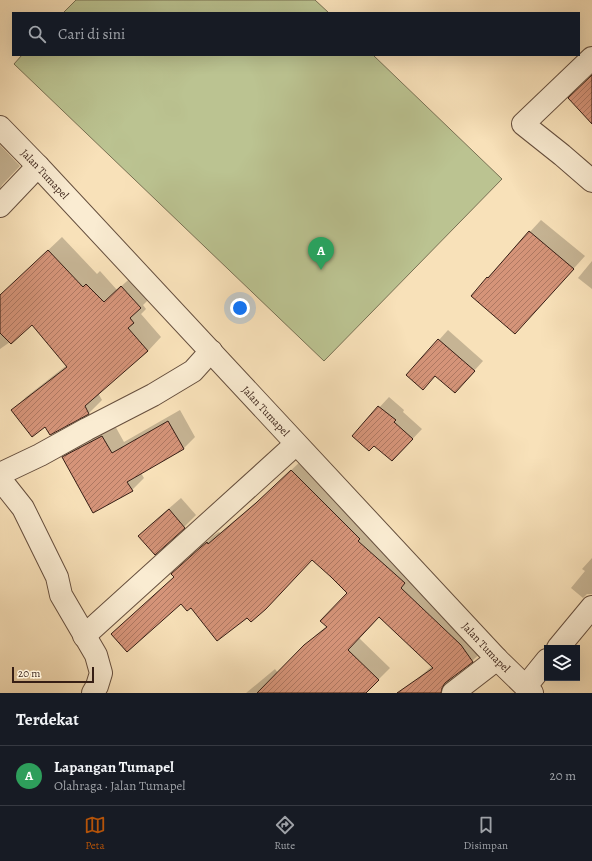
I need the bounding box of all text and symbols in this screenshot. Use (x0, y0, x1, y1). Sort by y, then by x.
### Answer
search box (12, 12, 580, 56)
icon: search (26, 23, 48, 45)
text: Cari di sini (58, 24, 125, 44)
street label: Jalan Tumapel (17, 146, 72, 203)
pin: A (308, 237, 334, 270)
your location (230, 298, 250, 318)
street label: Jalan Tumapel (238, 383, 293, 440)
street label: Jalan Tumapel (458, 619, 513, 676)
map controls (544, 645, 580, 681)
button: layers (544, 645, 580, 681)
scale bar (12, 665, 94, 684)
text: 20 m (18, 666, 40, 681)
text: Terdekat (16, 708, 79, 731)
text: Lapangan Tumapel (54, 757, 174, 777)
text: A (25, 767, 33, 784)
text: 20 m (550, 767, 576, 784)
text: Olahraga · Jalan Tumapel (54, 777, 186, 794)
tab: Peta (84, 814, 106, 853)
tab: Rute (274, 814, 296, 853)
tab: Disimpan (464, 814, 508, 853)

